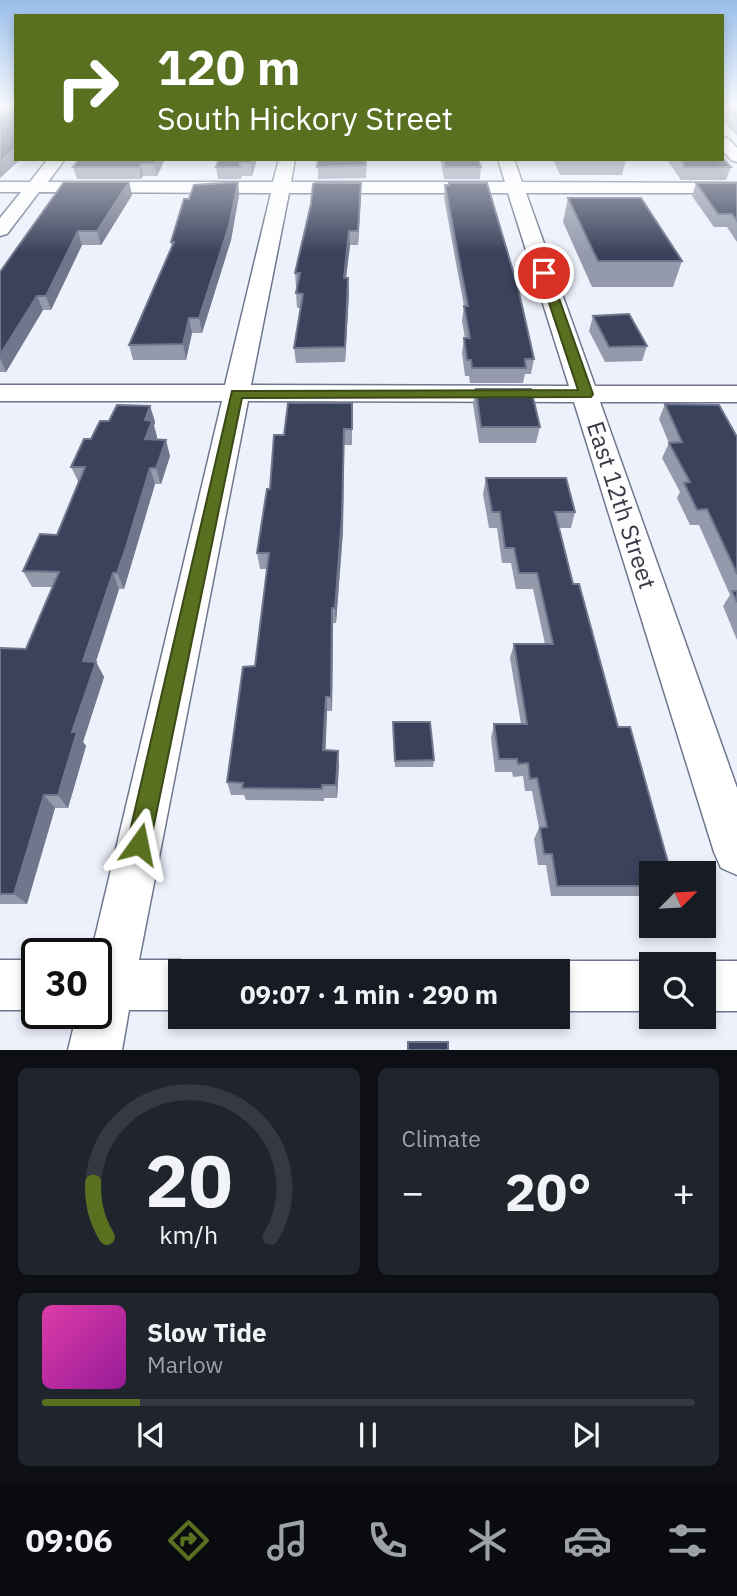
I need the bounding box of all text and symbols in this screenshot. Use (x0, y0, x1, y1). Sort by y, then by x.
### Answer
text: 120 m (157, 35, 301, 98)
icon: right (42, 42, 133, 133)
text: South Hickory Street (157, 97, 453, 139)
pin (514, 243, 574, 303)
icon: arrive (525, 254, 563, 292)
street label: East 12th Street (580, 417, 664, 593)
position arrow (102, 807, 176, 881)
north arrow (639, 861, 716, 938)
map controls (639, 861, 716, 1029)
speed limit sign: 30 (21, 938, 112, 1029)
button: search (639, 952, 716, 1029)
text: 09:07 · 1 min · 290 m (240, 977, 498, 1011)
text: Climate (402, 1123, 481, 1153)
text: 20 (145, 1133, 232, 1228)
text: 20° (505, 1158, 592, 1225)
text: − (402, 1167, 424, 1216)
text: + (672, 1167, 695, 1216)
text: km/h (159, 1218, 218, 1251)
text: Slow Tide (147, 1315, 267, 1349)
text: Marlow (147, 1349, 223, 1379)
icon: previous (132, 1416, 170, 1454)
icon: pause (349, 1416, 387, 1454)
icon: next (567, 1416, 605, 1454)
icon: directions (164, 1516, 213, 1565)
icon: music (263, 1516, 312, 1565)
icon: phone (363, 1516, 412, 1565)
icon: climate (463, 1516, 512, 1565)
icon: car (563, 1516, 612, 1565)
icon: filters (663, 1516, 712, 1565)
text: 09:06 (25, 1519, 113, 1561)

